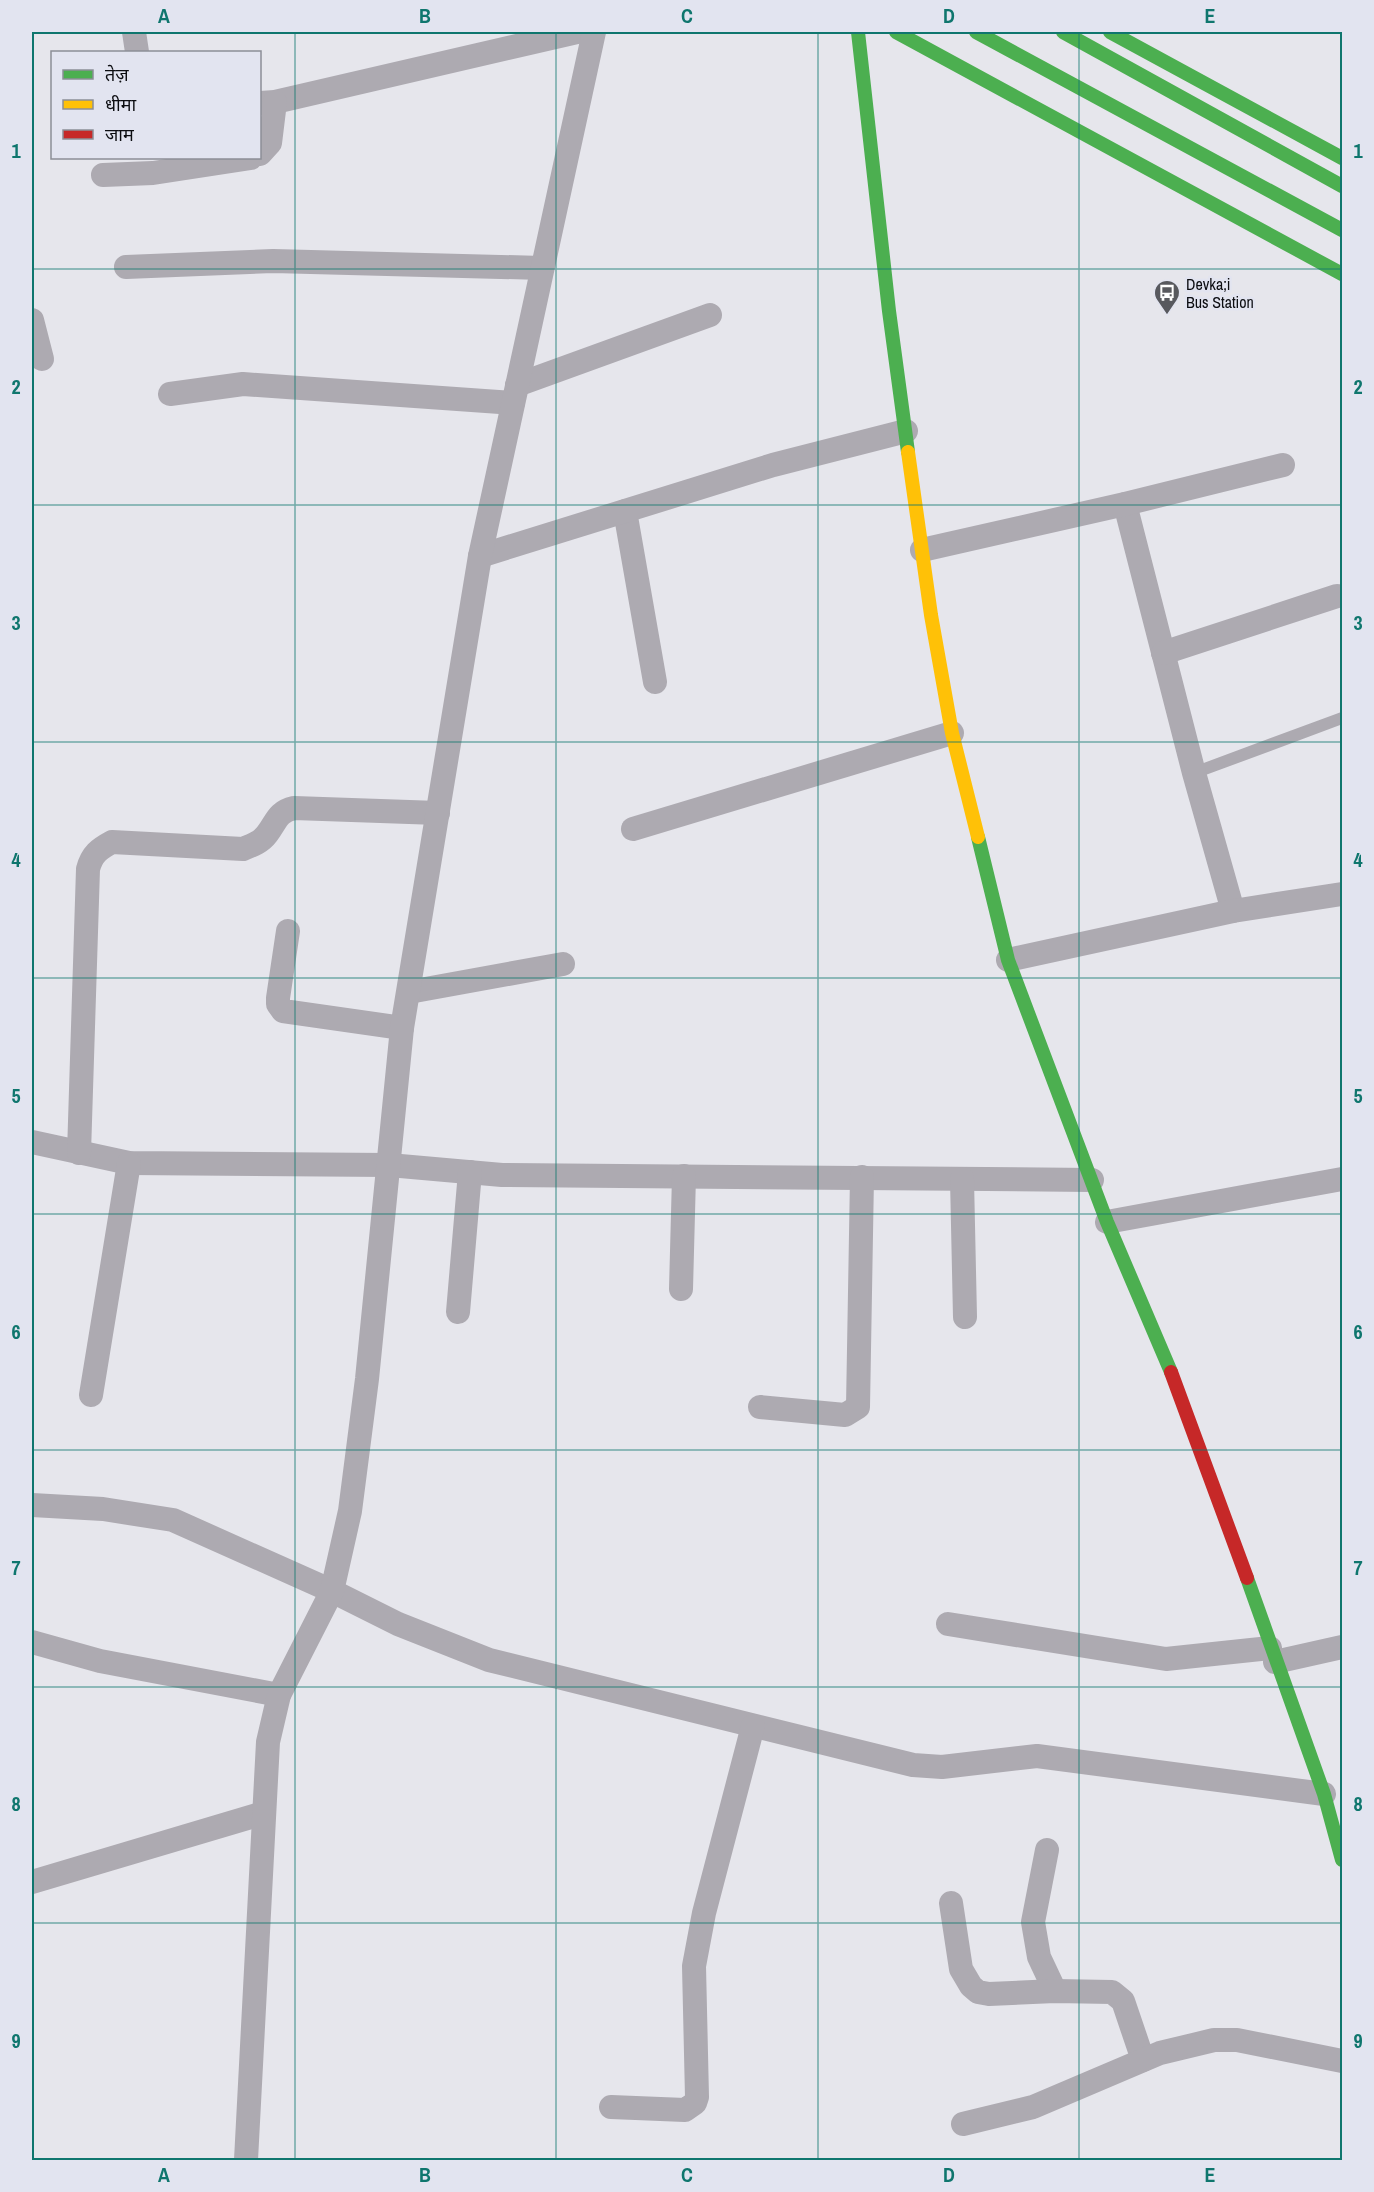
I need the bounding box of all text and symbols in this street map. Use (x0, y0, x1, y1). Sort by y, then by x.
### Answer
text: A (158, 2, 170, 29)
text: B (419, 2, 431, 29)
text: C (681, 2, 693, 29)
text: D (943, 2, 955, 29)
text: E (1205, 2, 1216, 29)
legend (51, 51, 261, 159)
text: तेज़ (105, 62, 129, 87)
text: धीमा (105, 92, 136, 117)
text: जाम (105, 122, 135, 147)
text: 1 (11, 137, 21, 164)
text: 1 (1353, 137, 1363, 164)
place label: Devka;i Bus Station (1186, 273, 1254, 313)
bus stop icon: Devka;i Bus Station (1152, 278, 1182, 316)
text: 2 (11, 373, 21, 400)
text: 2 (1353, 373, 1363, 400)
text: 3 (11, 609, 21, 636)
text: 3 (1353, 609, 1363, 636)
text: 4 (11, 846, 21, 873)
text: 4 (1353, 846, 1363, 873)
text: 5 (11, 1082, 21, 1109)
text: 5 (1353, 1082, 1363, 1109)
text: 6 (11, 1318, 21, 1345)
text: 6 (1353, 1318, 1363, 1345)
text: 7 (11, 1554, 21, 1581)
text: 7 (1353, 1554, 1363, 1581)
text: 8 (11, 1790, 21, 1817)
text: 8 (1353, 1790, 1363, 1817)
text: 9 (11, 2027, 21, 2054)
text: 9 (1353, 2027, 1363, 2054)
text: A (158, 2161, 170, 2188)
text: B (419, 2161, 431, 2188)
text: C (681, 2161, 693, 2188)
text: D (943, 2161, 955, 2188)
text: E (1205, 2161, 1216, 2188)

